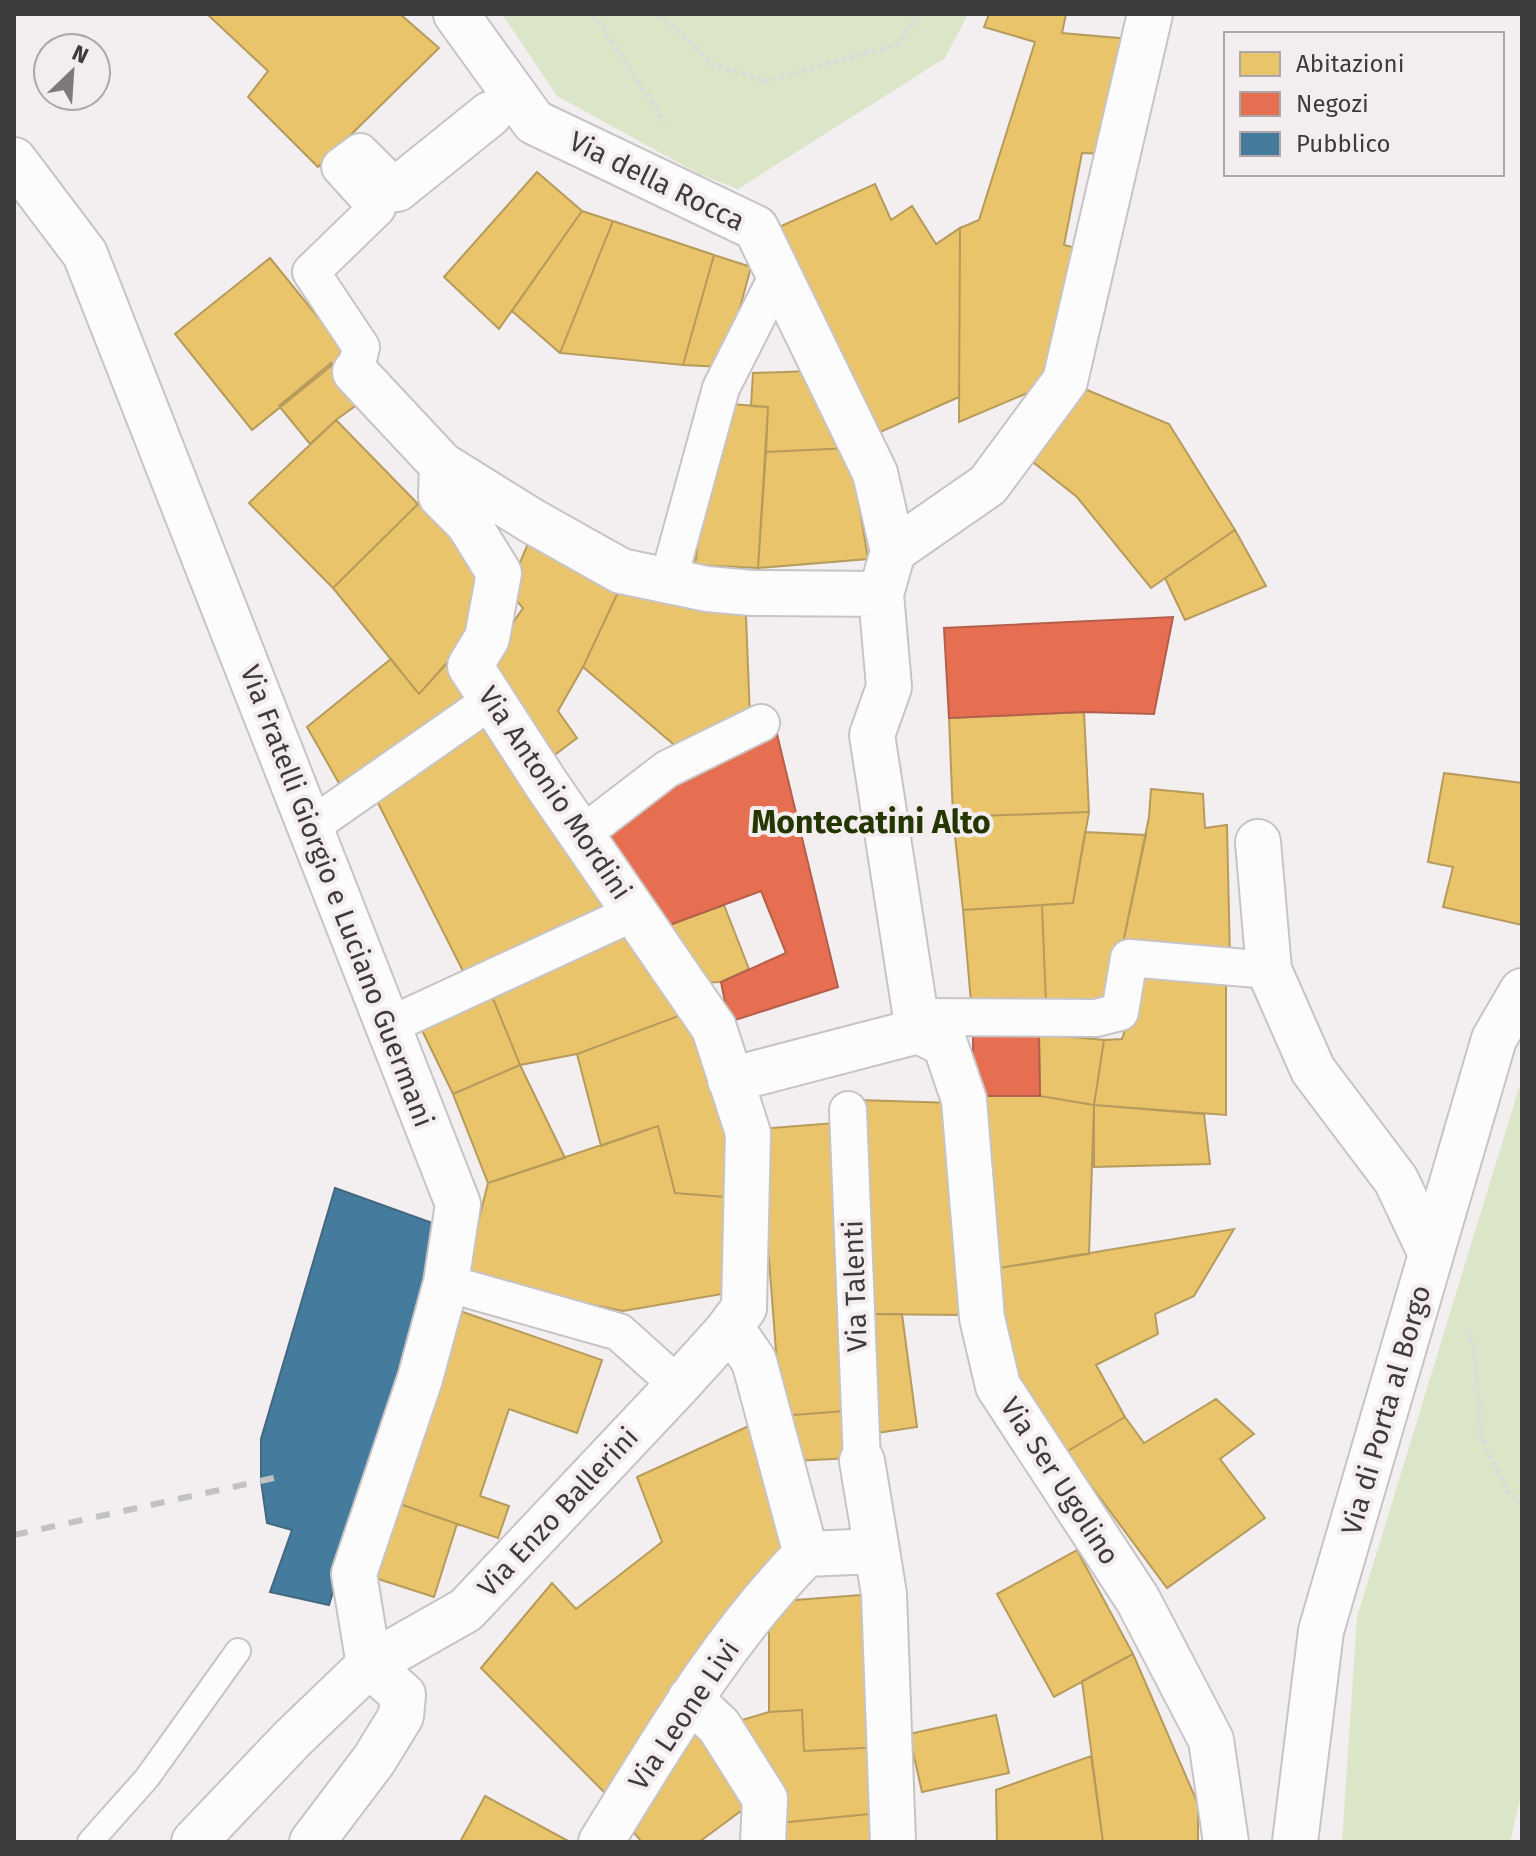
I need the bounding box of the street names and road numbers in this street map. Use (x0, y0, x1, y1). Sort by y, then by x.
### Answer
street label: Via della Rocca (564, 124, 750, 238)
street label: Via Fratelli Giorgio e Luciano Guermani (233, 660, 441, 1132)
street label: Via Antonio Mordini (471, 680, 639, 906)
street label: Via Talenti (836, 1220, 874, 1352)
street label: Via di Porta al Borgo (1335, 1281, 1437, 1539)
street label: Via Ser Ugolino (994, 1391, 1126, 1571)
street label: Via Enzo Ballerini (471, 1420, 645, 1604)
street label: Via Leone Livi (622, 1634, 746, 1796)

